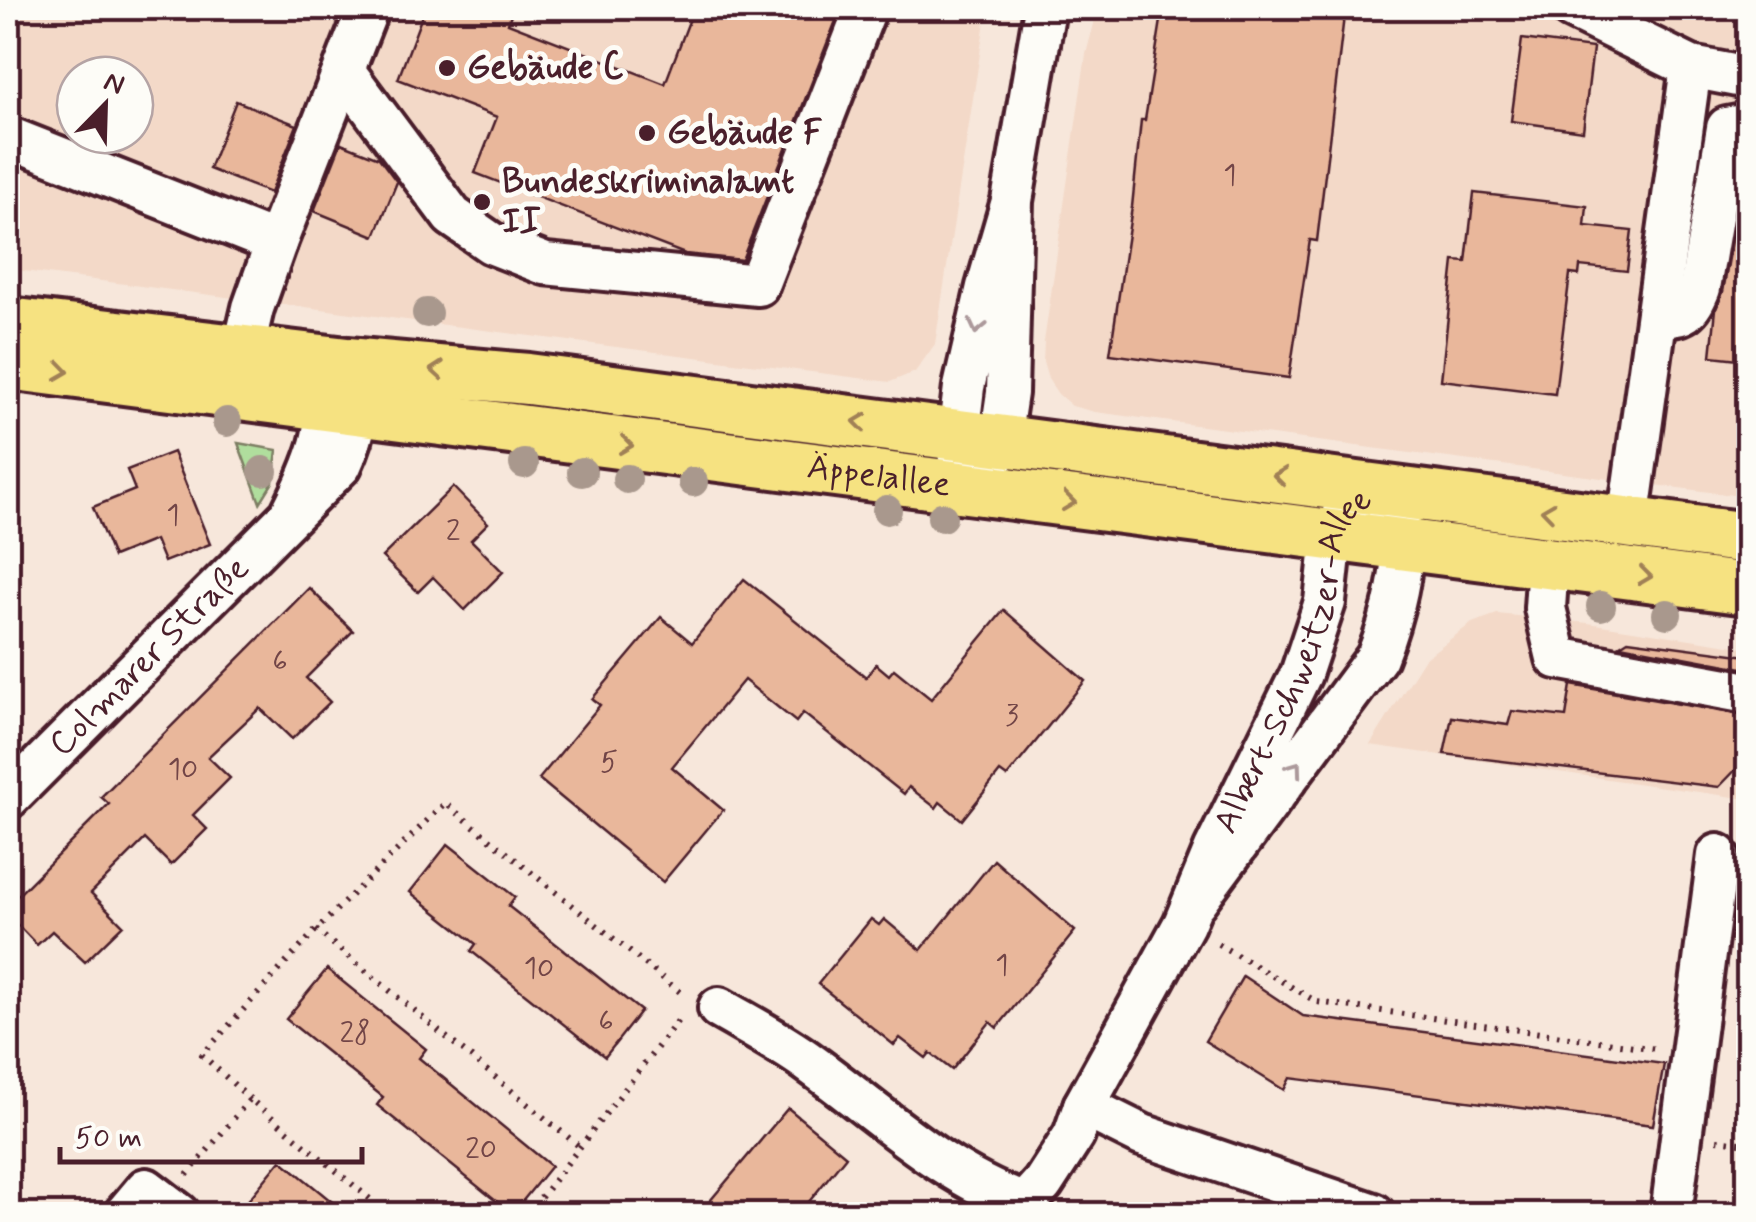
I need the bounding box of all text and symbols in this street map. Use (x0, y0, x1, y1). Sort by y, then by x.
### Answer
place label: Gebäude C (467, 45, 623, 91)
north arrow (55, 55, 155, 155)
marker: Gebäude C (436, 57, 458, 79)
text: N (98, 64, 130, 105)
place label: Gebäude F (667, 110, 823, 156)
marker: Gebäude F (636, 122, 658, 144)
house number: 1 (1223, 156, 1237, 195)
place label: Bundeskriminalamt II (502, 159, 794, 245)
marker: Bundeskriminalamt II (471, 191, 493, 213)
one-way arrow (968, 318, 989, 335)
one-way arrow (429, 359, 445, 381)
one-way arrow (54, 360, 70, 381)
one-way arrow (852, 412, 868, 433)
one-way arrow (618, 434, 634, 455)
street label: Äppelallee (804, 445, 953, 509)
one-way arrow (1272, 466, 1288, 487)
street label: Albert-Schweitzer-Allee (1203, 476, 1382, 841)
one-way arrow (1062, 491, 1078, 512)
house number: 1 (166, 496, 180, 535)
one-way arrow (1539, 502, 1556, 523)
house number: 2 (446, 512, 460, 551)
street label: Colmarer Straße (39, 546, 260, 767)
one-way arrow (1637, 565, 1653, 586)
house number: 6 (272, 642, 288, 681)
house number: 3 (1005, 696, 1019, 735)
house number: 5 (600, 743, 618, 782)
house number: 10 (168, 750, 198, 789)
one-way arrow (1283, 761, 1301, 780)
house number: 1 (995, 946, 1009, 985)
house number: 10 (524, 949, 554, 988)
house number: 6 (598, 1002, 614, 1041)
house number: 28 (339, 1014, 371, 1053)
scale bar (60, 1102, 362, 1164)
text: 50 m (75, 1119, 142, 1158)
house number: 20 (465, 1130, 497, 1169)

